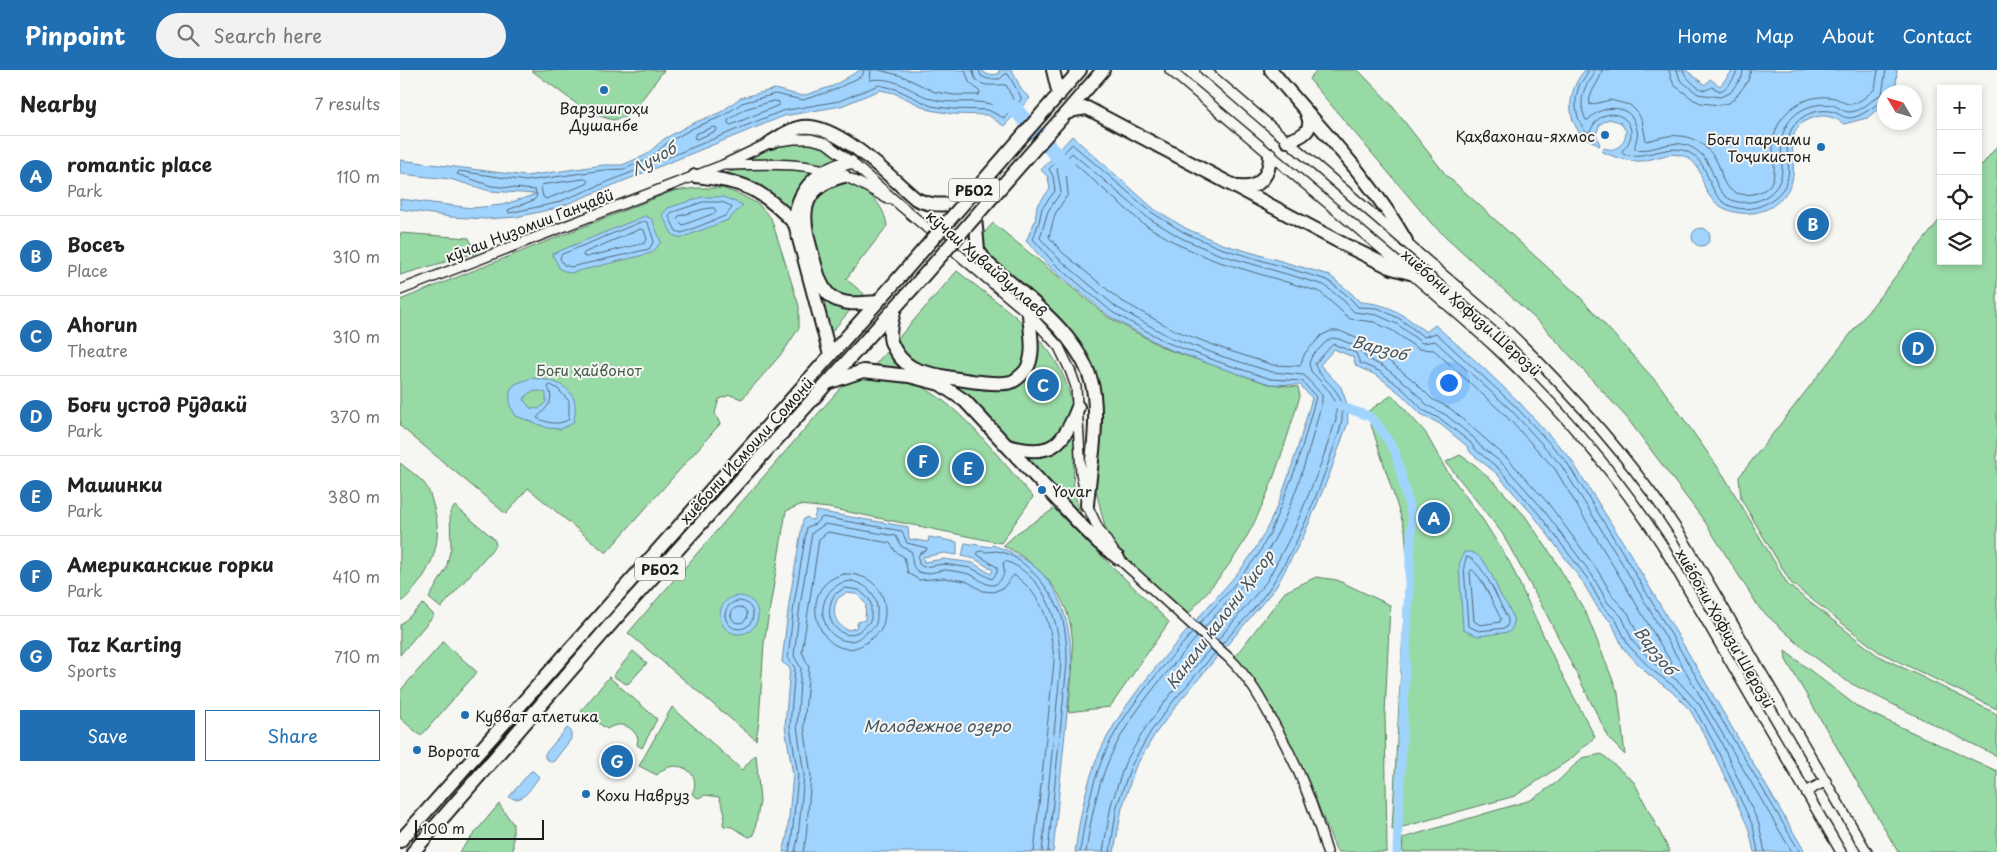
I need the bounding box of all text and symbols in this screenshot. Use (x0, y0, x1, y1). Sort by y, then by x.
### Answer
search box (156, 13, 506, 58)
text: Pinpoint (25, 17, 126, 53)
icon: search (174, 21, 202, 49)
text: Search here (214, 21, 322, 49)
text: Home (1677, 22, 1727, 49)
text: Map (1755, 22, 1794, 49)
text: About (1822, 22, 1874, 49)
text: Contact (1902, 22, 1972, 49)
marker: Варзишгоҳи Душанбе (598, 84, 610, 96)
north arrow (1877, 85, 1922, 130)
map controls (1937, 85, 1982, 265)
button: + (1937, 85, 1982, 130)
text: Nearby (20, 87, 97, 119)
text: 7 results (315, 91, 380, 115)
place label: Варзишгоҳи Душанбе (559, 96, 649, 136)
place label: Қаҳвахонаи-яхмос (1456, 124, 1595, 147)
place label: Боғи парчами Тоҷикистон (1707, 127, 1811, 167)
marker: Қаҳвахонаи-яхмос (1599, 129, 1611, 141)
button: − (1937, 130, 1982, 175)
water label: Лучоб (626, 134, 683, 181)
marker: Боғи парчами Тоҷикистон (1815, 141, 1827, 153)
text: romantic place (67, 150, 212, 178)
text: A (30, 164, 42, 188)
text: 110 m (337, 164, 380, 188)
button: locate (1937, 175, 1982, 220)
text: Park (67, 178, 103, 202)
road number: РБ02 (949, 178, 999, 202)
street label: кӯчаи Низомии Ганҷавӣ (441, 182, 617, 268)
street label: кӯчаи Хувайдуллаев (922, 204, 1053, 322)
pin: B (1797, 205, 1829, 243)
button: layers (1937, 220, 1982, 265)
text: Восеъ (67, 230, 125, 258)
street label: хиёбони Ҳофизи Шерозӣ (1397, 243, 1547, 381)
text: B (31, 244, 41, 268)
text: 310 m (332, 244, 380, 268)
text: Place (67, 258, 108, 282)
text: Ahorun (67, 310, 138, 338)
text: C (30, 324, 42, 348)
text: 310 m (332, 324, 380, 348)
water label: Варзоб (1350, 328, 1414, 367)
pin: D (1902, 329, 1934, 367)
text: Theatre (67, 338, 128, 362)
park label: Боғи ҳайвонот (536, 358, 642, 381)
pin: C (1027, 366, 1059, 404)
your location (1436, 370, 1462, 396)
street label: хиёбони Исмоили Сомонӣ (674, 372, 818, 528)
text: Боғи устод Рӯдакӣ (67, 390, 248, 418)
text: D (30, 404, 42, 428)
text: 370 m (330, 404, 380, 428)
text: Park (67, 418, 103, 442)
pin: F (907, 442, 939, 480)
pin: E (952, 449, 984, 487)
text: Машинки (67, 470, 163, 498)
place label: Yovar (1052, 479, 1092, 502)
text: E (31, 484, 41, 508)
text: 380 m (328, 484, 380, 508)
marker: Yovar (1036, 484, 1048, 496)
text: Park (67, 498, 103, 522)
pin: A (1418, 499, 1450, 537)
water label: Канали калони Ҳисор (1159, 544, 1280, 693)
street label: хиёбони Ҳофизи Шерозӣ (1671, 544, 1781, 712)
text: Американские горки (67, 550, 274, 578)
road number: РБ02 (635, 558, 685, 580)
text: F (31, 564, 41, 588)
text: 410 m (332, 564, 380, 588)
text: Park (67, 578, 103, 602)
water label: Варзоб (1629, 620, 1685, 682)
text: Taz Karting (67, 630, 182, 658)
text: G (29, 644, 43, 668)
text: 710 m (334, 644, 380, 668)
text: Sports (67, 658, 116, 682)
place label: Кувват атлетика (475, 704, 599, 727)
marker: Кувват атлетика (459, 709, 471, 721)
button: Save (20, 710, 195, 761)
button: Share (205, 710, 380, 761)
water label: Молодежное озеро (864, 713, 1011, 737)
place label: Ворота (427, 739, 481, 762)
pin: G (601, 742, 633, 780)
marker: Ворота (411, 744, 423, 756)
place label: Кохи Навруз (596, 783, 690, 806)
marker: Кохи Навруз (580, 788, 592, 800)
scale bar (415, 817, 544, 840)
text: 100 m (422, 818, 465, 839)

